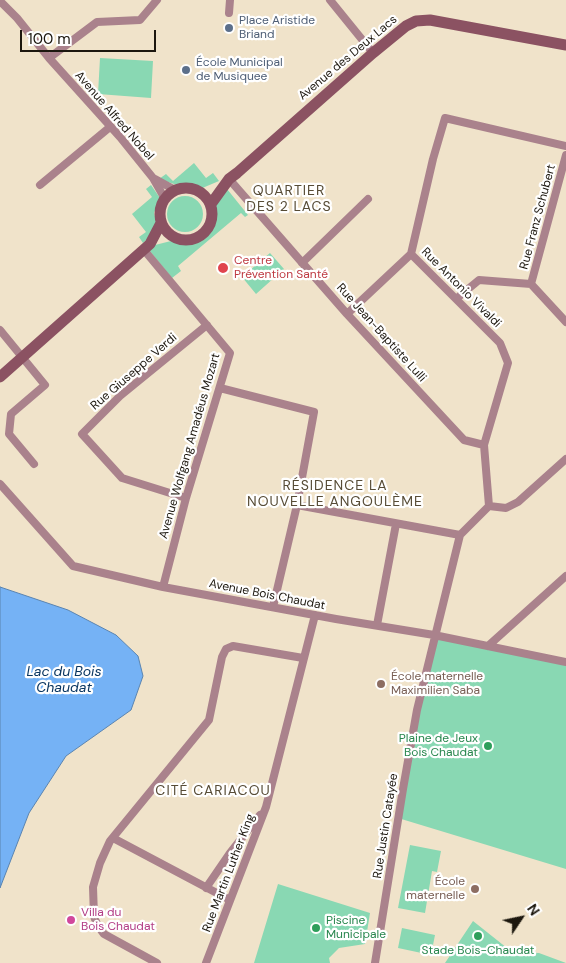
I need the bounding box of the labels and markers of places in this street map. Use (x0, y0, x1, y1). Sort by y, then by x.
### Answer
place label: Place Aristide Briand (239, 14, 315, 42)
marker: Place Aristide Briand (223, 22, 235, 34)
place label: École Municipal de Musiquee (196, 56, 283, 84)
marker: École Municipal de Musiquee (180, 64, 192, 76)
place label: Centre Prévention Santé (234, 254, 328, 282)
marker: Centre Prévention Santé (216, 261, 230, 275)
place label: École maternelle Maximilien Saba (391, 670, 483, 698)
marker: École maternelle Maximilien Saba (375, 678, 387, 690)
place label: Plaine de Jeux Bois Chaudat (399, 732, 478, 760)
marker: Plaine de Jeux Bois Chaudat (482, 740, 494, 752)
place label: École maternelle (406, 875, 465, 903)
marker: École maternelle (469, 883, 481, 895)
place label: Villa du Bois Chaudat (81, 906, 155, 934)
marker: Villa du Bois Chaudat (65, 914, 77, 926)
place label: Piscine Municipale (326, 914, 386, 942)
marker: Piscine Municipale (310, 922, 322, 934)
marker: Stade Bois-Chaudat (472, 930, 484, 942)
place label: Stade Bois-Chaudat (422, 944, 534, 958)

